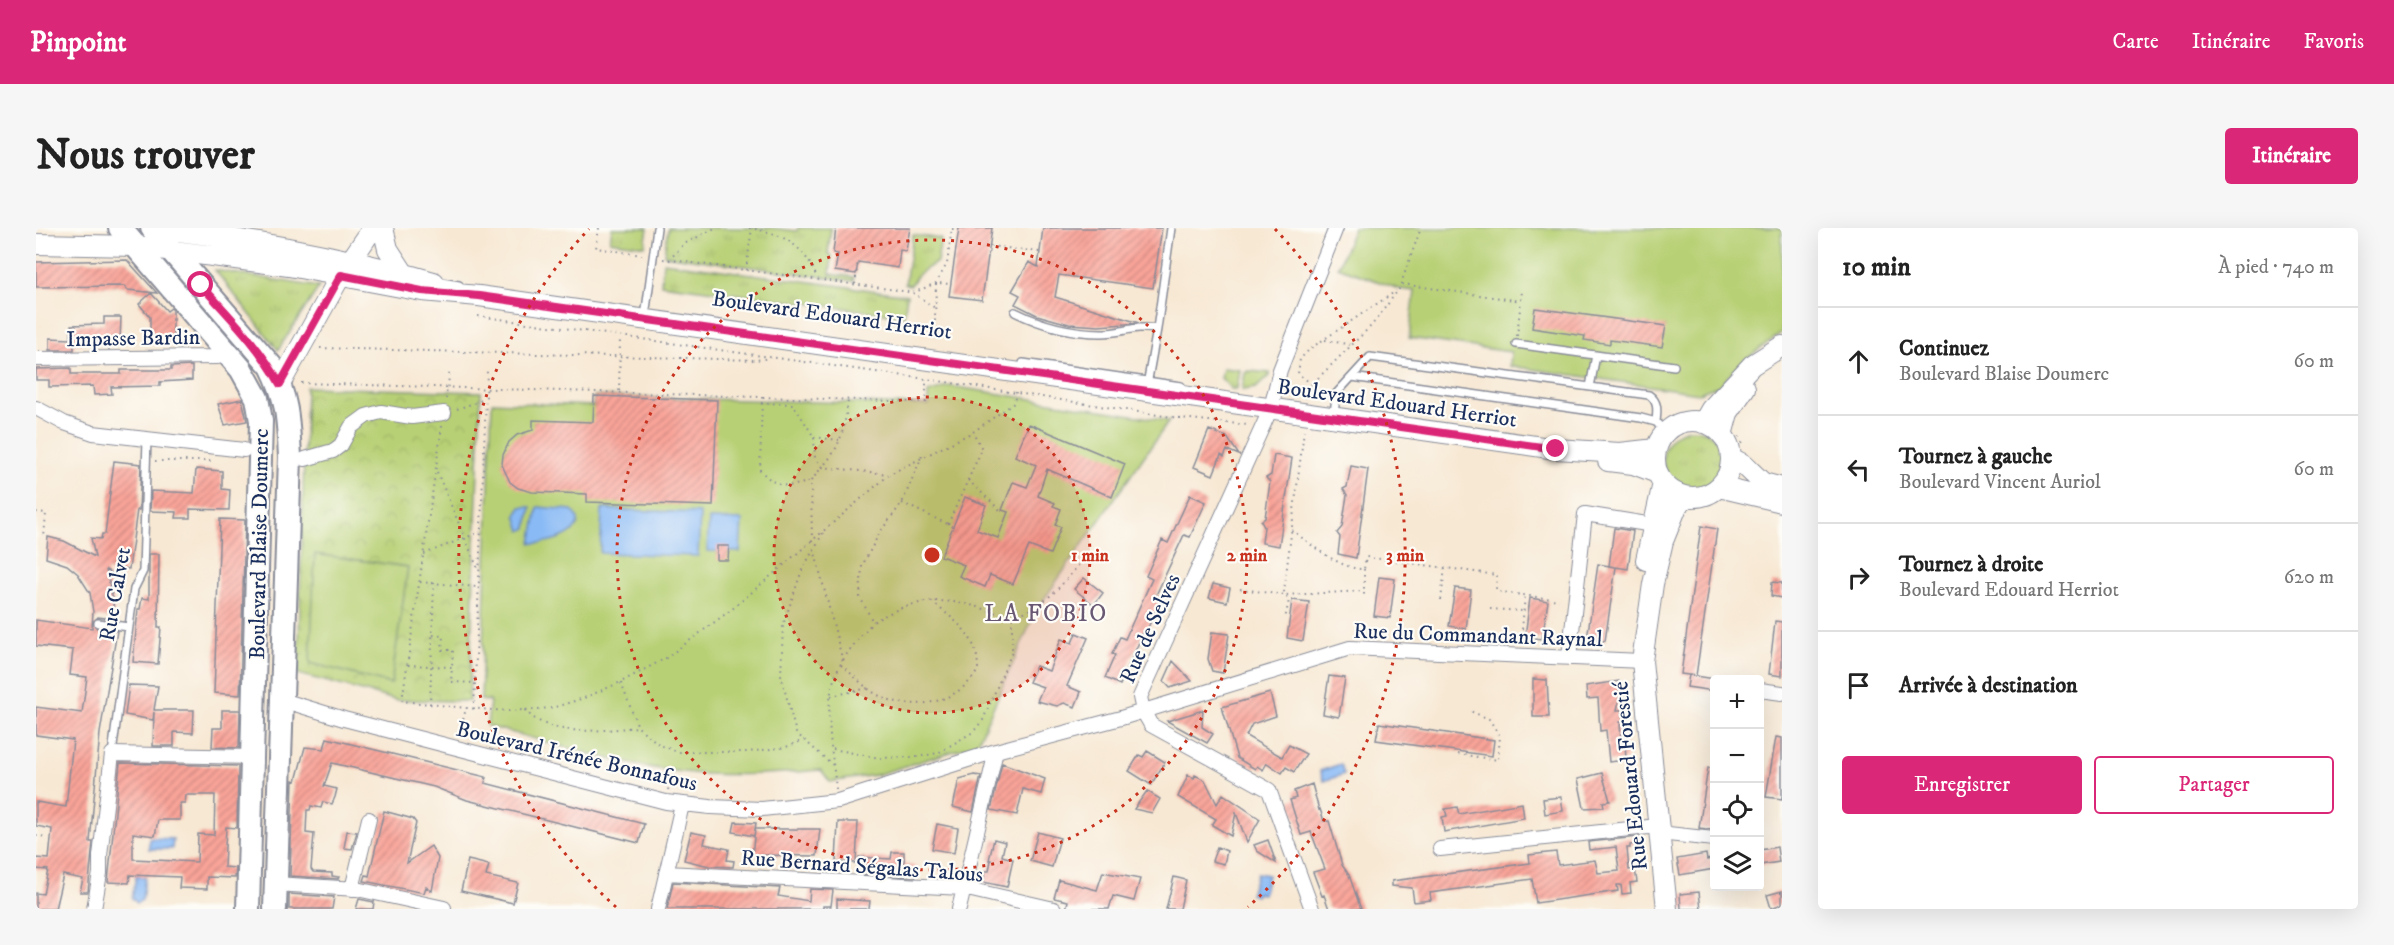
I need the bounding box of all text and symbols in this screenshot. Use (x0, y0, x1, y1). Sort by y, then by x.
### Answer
text: Pinpoint (30, 25, 126, 60)
text: Carte (2113, 29, 2159, 55)
text: Itinéraire (2192, 29, 2270, 55)
text: Favoris (2303, 29, 2364, 55)
button: Itinéraire (2225, 128, 2358, 184)
text: Nous trouver (36, 130, 255, 182)
text: 10 min (1842, 251, 1911, 284)
text: À pied · 740 m (2218, 255, 2334, 280)
route start (187, 271, 213, 297)
street label: Boulevard Edouard Herriot (710, 285, 953, 346)
street label: Impasse Bardin (66, 324, 201, 353)
text: Continuez (1899, 335, 1989, 362)
icon: ahead (1842, 345, 1875, 378)
text: 60 m (2294, 349, 2334, 374)
text: Boulevard Blaise Doumerc (1899, 362, 2109, 387)
street label: Boulevard Edouard Herriot (1275, 373, 1518, 434)
street label: Boulevard Blaise Doumerc (244, 428, 275, 660)
route end (1542, 435, 1568, 461)
text: Tournez à gauche (1899, 443, 2052, 470)
icon: left (1842, 453, 1875, 486)
text: 60 m (2294, 457, 2334, 482)
text: Boulevard Vincent Auriol (1899, 470, 2101, 495)
street label: Rue Calvet (94, 545, 137, 644)
centre of rings (922, 545, 942, 565)
text: 1 min (1071, 545, 1110, 567)
text: 2 min (1227, 545, 1268, 567)
text: 3 min (1386, 545, 1425, 567)
text: Tournez à droite (1899, 551, 2043, 578)
icon: right (1842, 561, 1875, 594)
text: 620 m (2284, 565, 2334, 590)
street label: Rue de Selves (1114, 570, 1187, 688)
text: Boulevard Edouard Herriot (1899, 578, 2119, 603)
district label: LA FOBIO (984, 599, 1108, 629)
street label: Rue du Commandant Raynal (1353, 618, 1604, 653)
icon: arrive (1842, 669, 1875, 702)
text: Arrivée à destination (1899, 672, 2078, 699)
map controls (1710, 675, 1764, 891)
button: + (1710, 675, 1764, 729)
street label: Rue Edouard Forestié (1607, 680, 1654, 872)
street label: Boulevard Irénée Bonnafous (453, 716, 700, 797)
button: − (1710, 729, 1764, 783)
button: Enregistrer (1842, 756, 2082, 814)
button: Partager (2094, 756, 2334, 814)
button: locate (1710, 783, 1764, 837)
button: layers (1710, 837, 1764, 891)
street label: Rue Bernard Ségalas Talous (740, 845, 984, 888)

